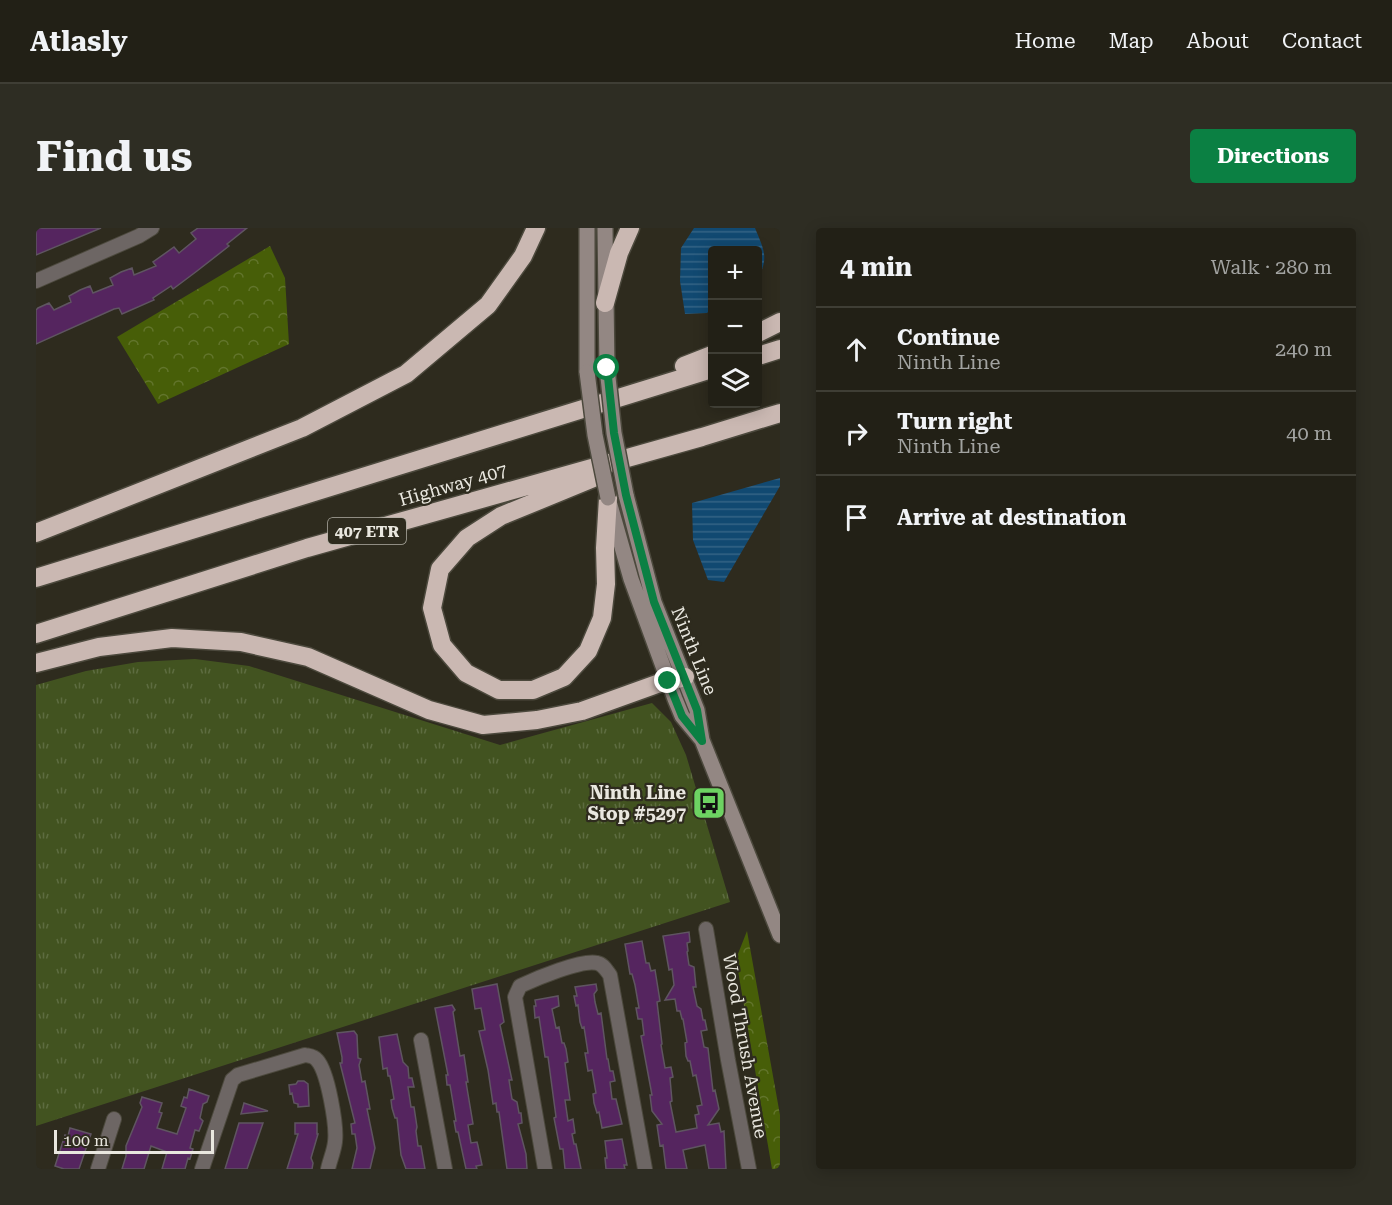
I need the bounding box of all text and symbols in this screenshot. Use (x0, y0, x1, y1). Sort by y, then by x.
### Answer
text: Atlasly (30, 25, 128, 58)
text: Home (1015, 29, 1076, 53)
text: Map (1109, 29, 1154, 53)
text: About (1187, 29, 1249, 53)
text: Contact (1282, 29, 1362, 53)
button: Directions (1190, 129, 1356, 183)
text: Find us (36, 132, 193, 181)
map controls (708, 246, 762, 408)
button: + (708, 246, 762, 300)
text: 4 min (840, 252, 912, 282)
text: Walk · 280 m (1211, 255, 1332, 279)
button: − (708, 300, 762, 354)
text: Continue (897, 325, 1000, 350)
icon: ahead (840, 333, 873, 366)
text: 240 m (1275, 337, 1332, 361)
text: Ninth Line (897, 350, 1000, 374)
route start (593, 354, 619, 380)
button: layers (708, 354, 762, 408)
text: Turn right (897, 409, 1012, 434)
icon: right (840, 417, 873, 450)
text: 40 m (1286, 421, 1332, 445)
text: Ninth Line (897, 434, 1000, 458)
street label: Highway 407 (396, 459, 509, 510)
icon: arrive (840, 501, 873, 534)
text: Arrive at destination (897, 505, 1126, 530)
road number: 407 ETR (328, 518, 406, 544)
street label: Ninth Line (667, 604, 722, 698)
route end (654, 667, 680, 693)
place label: Ninth Line Stop #5297 (588, 782, 686, 824)
bus stop icon: Ninth Line Stop #5297 (691, 785, 727, 821)
street label: Wood Thrush Avenue (719, 952, 772, 1140)
scale bar (54, 1127, 214, 1154)
text: 100 m (63, 1131, 109, 1150)

